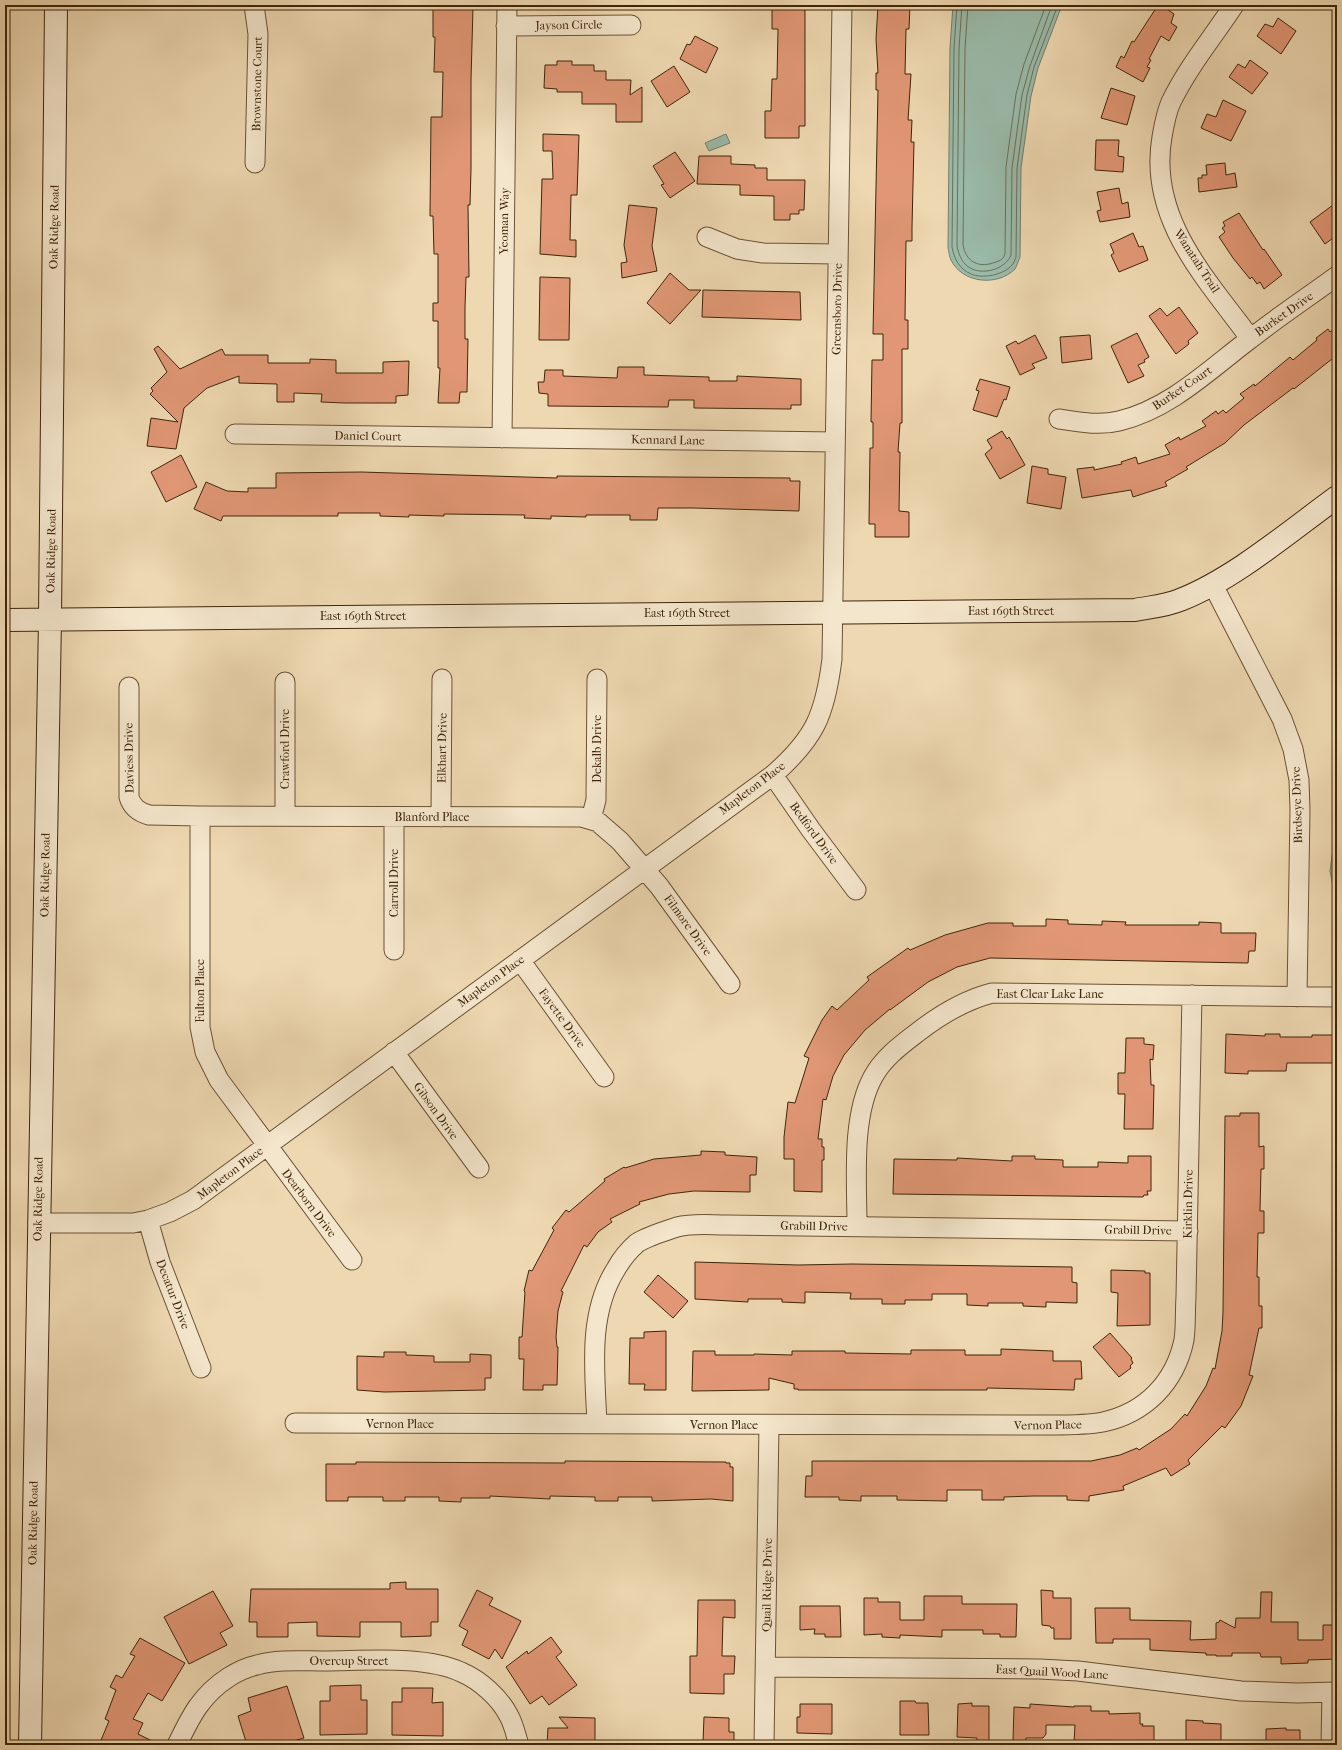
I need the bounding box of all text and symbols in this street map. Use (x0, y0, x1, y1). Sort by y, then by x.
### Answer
street label: Jayson Circle (534, 17, 603, 33)
street label: Brownstone Court (249, 36, 265, 132)
street label: Oak Ridge Road (46, 184, 62, 269)
street label: Yeoman Way (496, 187, 512, 256)
street label: Wanatah Trail (1171, 226, 1223, 296)
street label: Greensboro Drive (829, 263, 845, 355)
street label: Burket Drive (1252, 289, 1316, 339)
street label: Burket Court (1150, 363, 1215, 413)
street label: Daniel Court (334, 428, 402, 444)
street label: Kennard Lane (631, 432, 705, 448)
street label: Oak Ridge Road (43, 508, 59, 593)
street label: East 169th Street (968, 604, 1055, 618)
street label: East 169th Street (644, 606, 731, 620)
street label: East 169th Street (320, 609, 407, 623)
street label: Crawford Drive (278, 709, 292, 789)
street label: Elkhart Drive (434, 713, 450, 783)
street label: Dekalb Drive (590, 715, 604, 783)
street label: Daviess Drive (121, 722, 137, 793)
street label: Mapleton Place (716, 759, 788, 817)
street label: Birdseye Drive (1289, 766, 1305, 844)
street label: Bedford Drive (787, 799, 841, 867)
street label: Blanford Place (395, 810, 469, 824)
street label: Oak Ridge Road (37, 832, 53, 917)
street label: Carroll Drive (387, 849, 401, 917)
street label: Filmore Drive (661, 892, 715, 958)
street label: Mapleton Place (455, 952, 527, 1010)
street label: Fulton Place (193, 959, 207, 1023)
street label: Fayette Drive (536, 986, 588, 1051)
street label: East Clear Lake Lane (996, 987, 1104, 1001)
street label: Gibson Drive (410, 1080, 462, 1142)
street label: Mapleton Place (194, 1144, 266, 1202)
street label: Oak Ridge Road (30, 1156, 46, 1241)
street label: Dearborn Drive (279, 1166, 339, 1240)
street label: Kirklin Drive (1180, 1169, 1196, 1239)
street label: Grabill Drive (780, 1218, 848, 1234)
street label: Grabill Drive (1104, 1222, 1172, 1238)
street label: Decatur Drive (153, 1257, 193, 1331)
street label: Vernon Place (365, 1417, 434, 1431)
street label: Vernon Place (1013, 1417, 1082, 1433)
street label: Vernon Place (689, 1418, 758, 1432)
street label: Oak Ridge Road (25, 1480, 41, 1565)
street label: Quail Ridge Drive (759, 1538, 775, 1632)
street label: Overcup Street (309, 1654, 389, 1668)
street label: East Quail Wood Lane (995, 1662, 1109, 1682)

